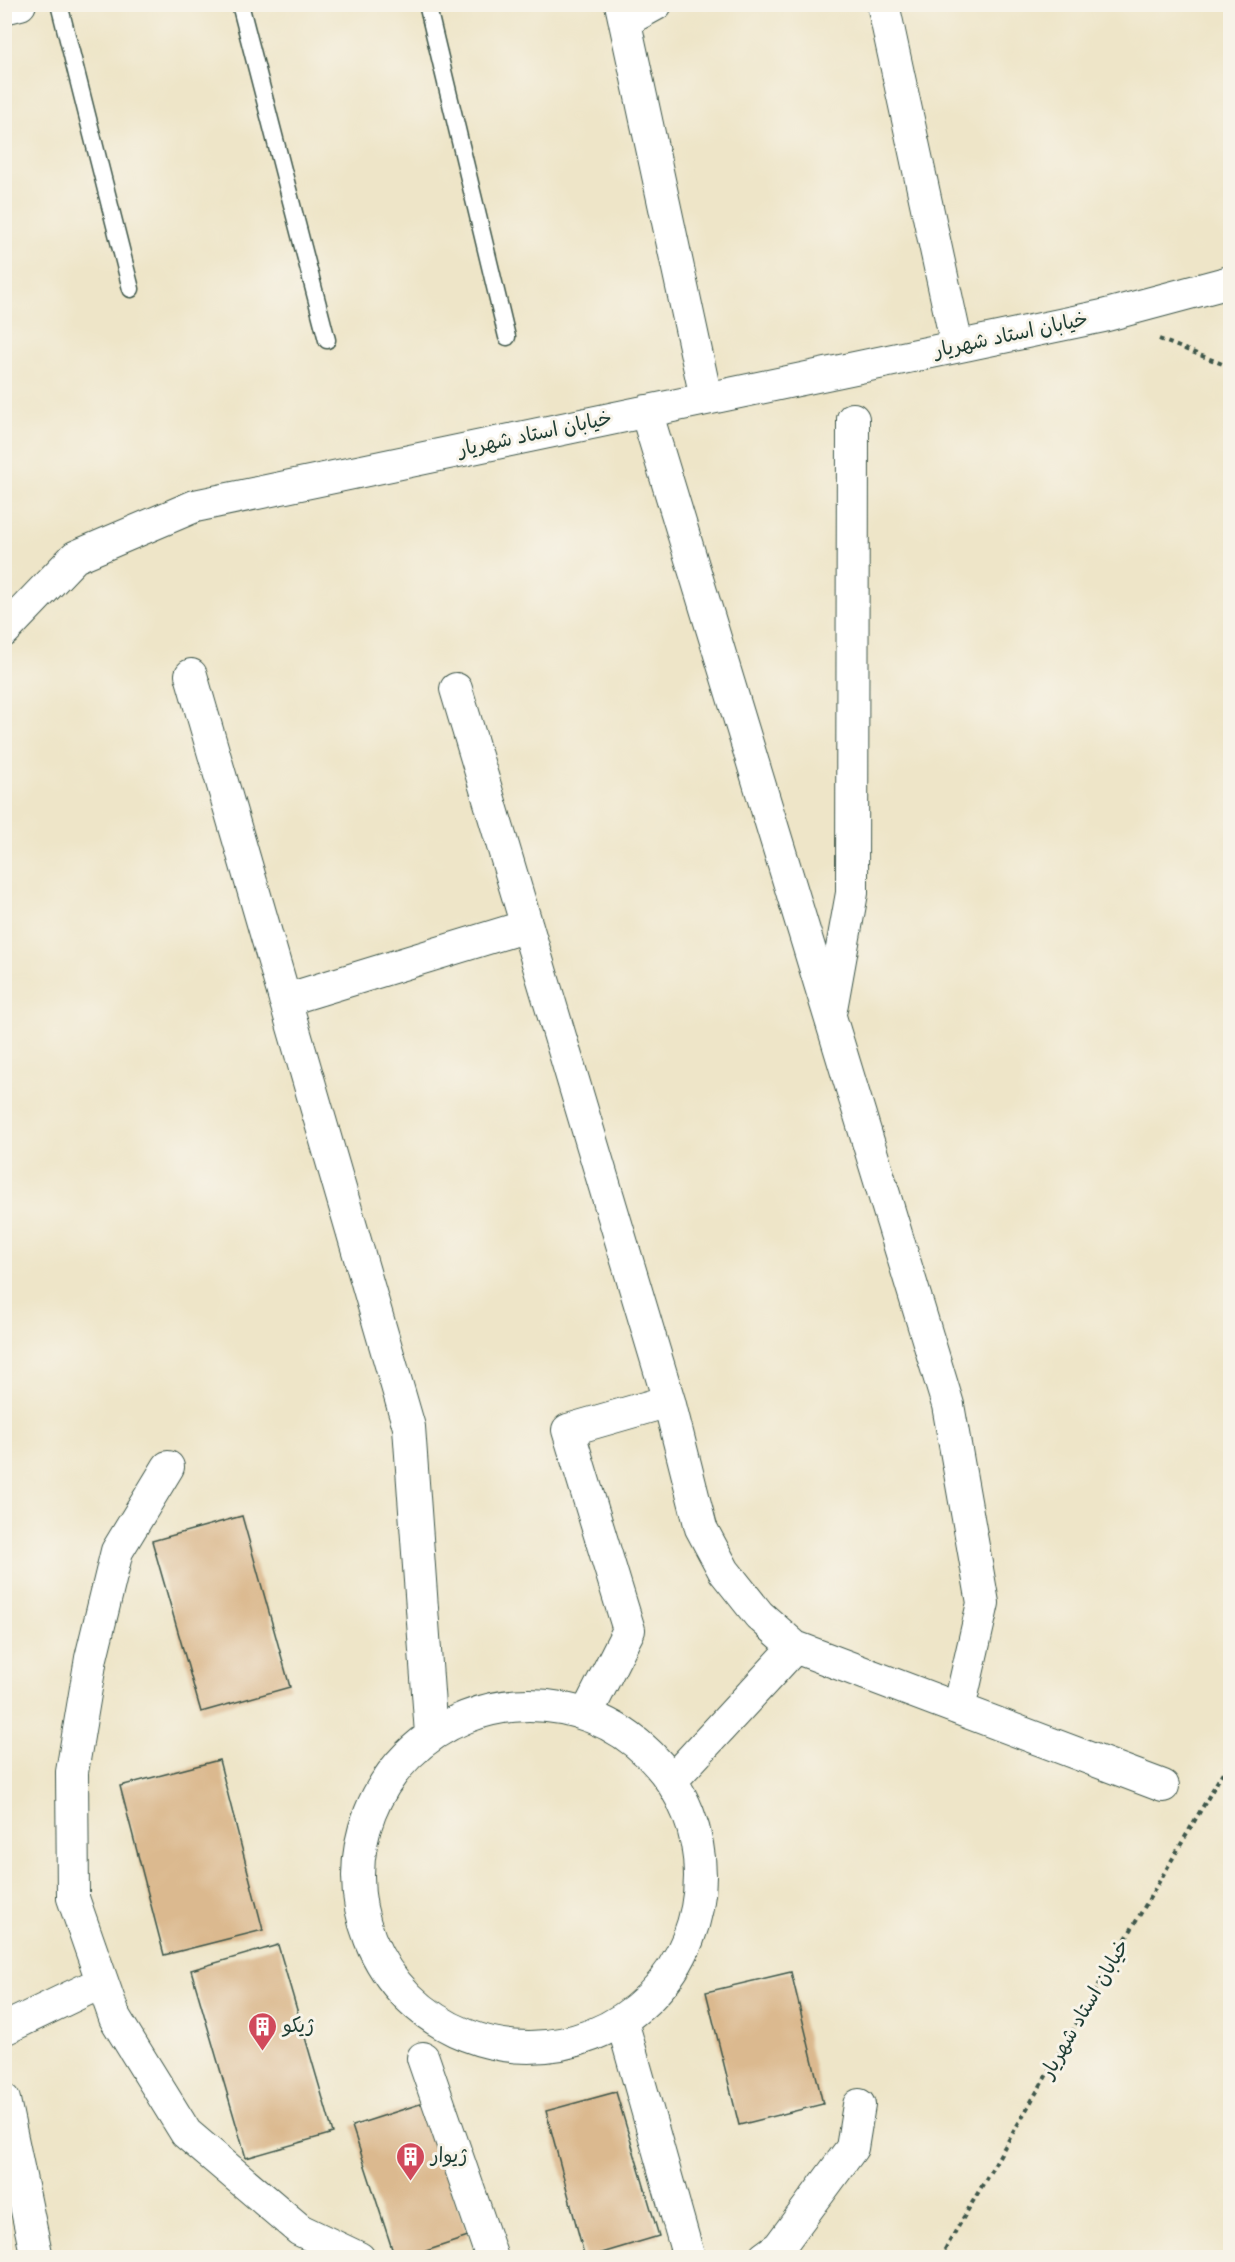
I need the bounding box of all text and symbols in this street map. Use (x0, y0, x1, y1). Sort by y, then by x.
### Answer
street label: خیابان استاد شهریار (930, 307, 1090, 363)
street label: خیابان استاد شهریار (454, 406, 614, 462)
street label: خیابان استاد شهریار (1034, 1935, 1135, 2085)
building icon: ژیکو (246, 2010, 278, 2052)
place label: ژیکو (281, 2014, 314, 2038)
building icon: ژیوار (394, 2140, 426, 2182)
place label: ژیوار (429, 2144, 467, 2168)

